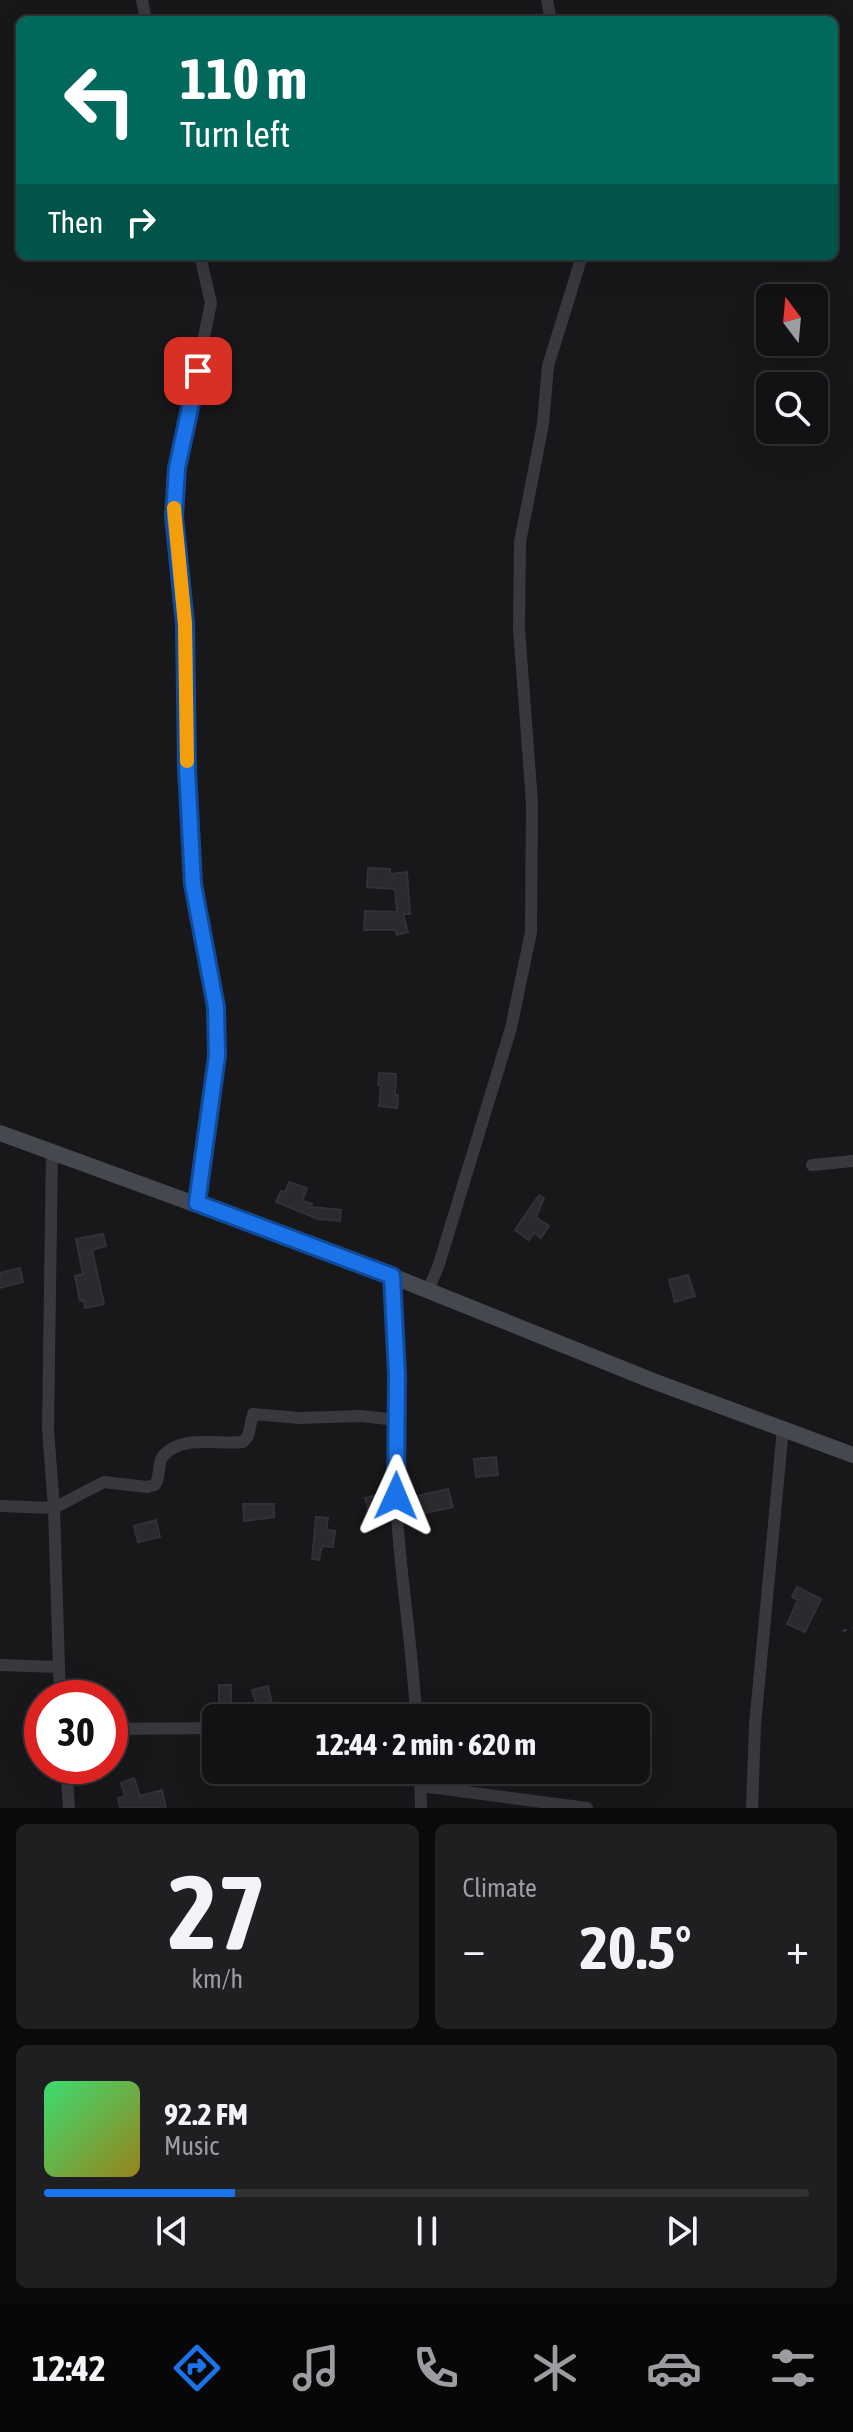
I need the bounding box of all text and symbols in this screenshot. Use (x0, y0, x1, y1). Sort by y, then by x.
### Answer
text: 110 m (180, 47, 307, 111)
icon: left (48, 48, 152, 152)
text: Turn left (180, 113, 290, 155)
icon: right (119, 200, 163, 244)
text: Then (48, 205, 103, 239)
north arrow (756, 284, 828, 356)
map controls (756, 284, 828, 444)
pin (164, 337, 232, 405)
icon: arrive (176, 349, 220, 393)
button: search (756, 372, 828, 444)
position arrow (354, 1454, 438, 1538)
speed limit sign: 30 (24, 1680, 128, 1784)
text: 12:44 · 2 min · 620 m (316, 1727, 536, 1761)
text: 27 (168, 1852, 266, 1971)
text: Climate (463, 1873, 537, 1903)
text: 20.5° (580, 1913, 692, 1982)
text: − (463, 1923, 485, 1973)
text: + (786, 1923, 809, 1973)
text: km/h (191, 1964, 243, 1994)
text: 92.2 FM (164, 2097, 248, 2131)
text: Music (164, 2131, 219, 2161)
icon: previous (150, 2209, 194, 2253)
icon: pause (405, 2209, 449, 2253)
icon: next (660, 2209, 704, 2253)
icon: directions (169, 2340, 225, 2396)
icon: music (288, 2340, 344, 2396)
icon: phone (408, 2340, 464, 2396)
icon: climate (527, 2340, 583, 2396)
icon: car (646, 2340, 702, 2396)
icon: filters (765, 2340, 821, 2396)
text: 12:42 (32, 2347, 106, 2389)

